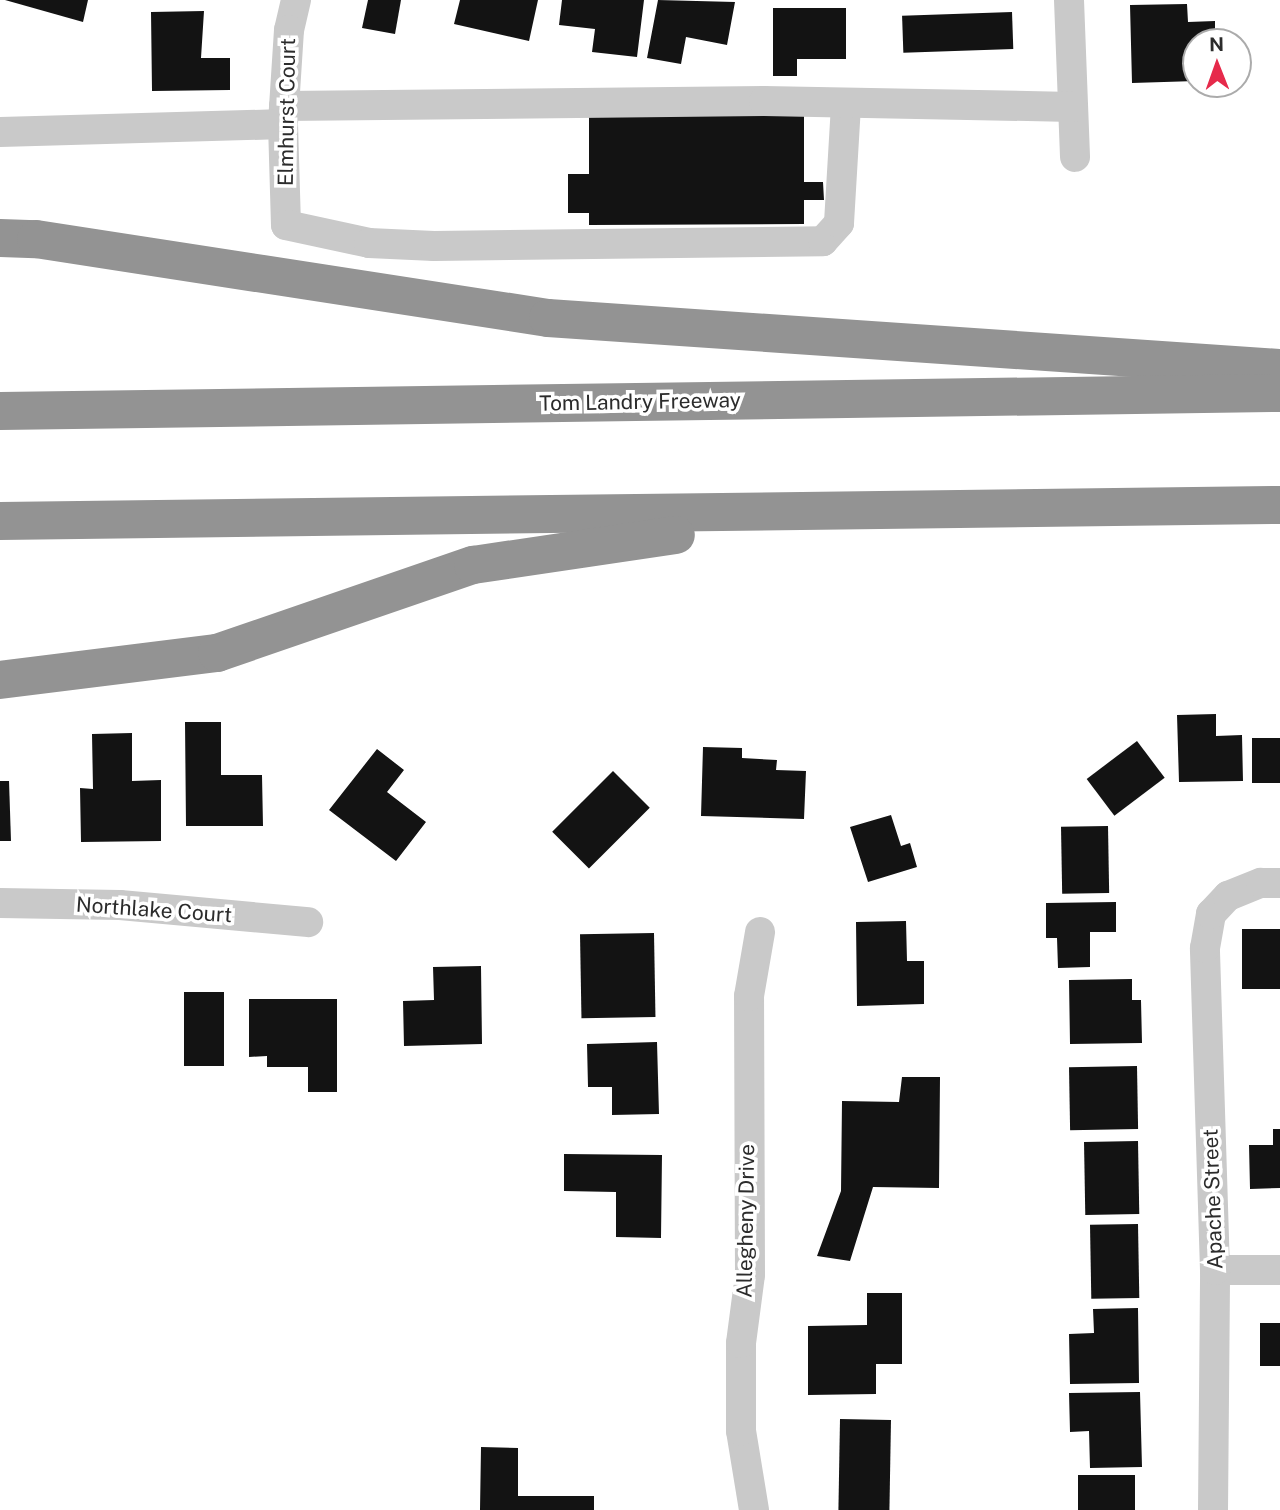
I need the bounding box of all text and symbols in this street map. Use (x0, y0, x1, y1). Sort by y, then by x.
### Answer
north arrow (1182, 28, 1252, 98)
text: N (1209, 33, 1224, 55)
street label: Elmhurst Court (273, 38, 301, 186)
street label: Tom Landry Freeway (539, 388, 741, 416)
street label: Northlake Court (75, 892, 233, 928)
street label: Apache Street (1198, 1128, 1228, 1270)
street label: Allegheny Drive (732, 1144, 760, 1298)

